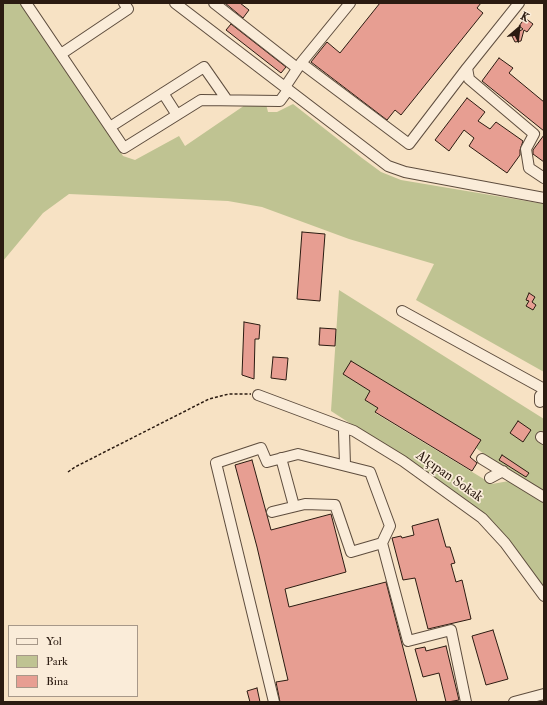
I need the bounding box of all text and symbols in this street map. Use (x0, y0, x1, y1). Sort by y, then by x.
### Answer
north arrow (499, 8, 539, 48)
text: K (518, 9, 531, 25)
street label: Alçıpan Sokak (412, 448, 486, 506)
legend (8, 625, 138, 697)
text: Yol (46, 634, 62, 649)
text: Park (46, 654, 68, 669)
text: Bina (46, 674, 68, 689)

